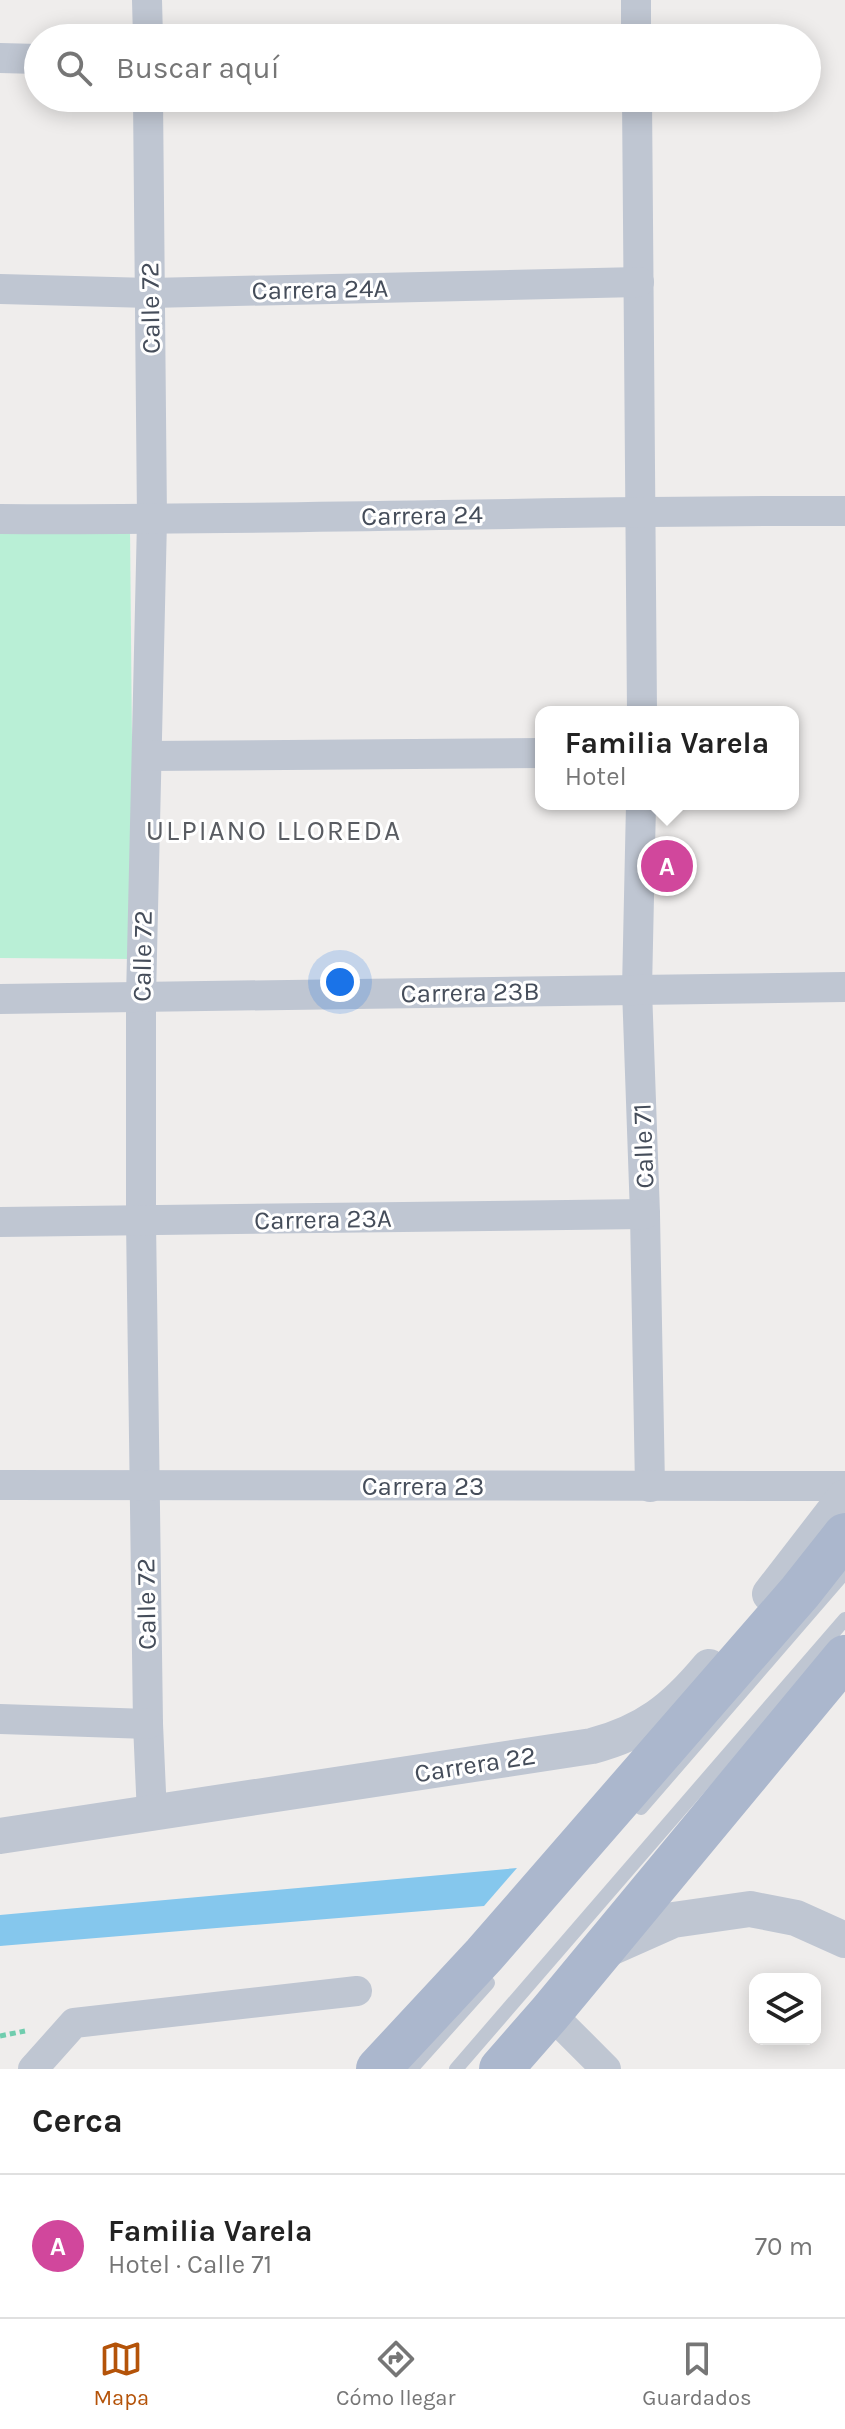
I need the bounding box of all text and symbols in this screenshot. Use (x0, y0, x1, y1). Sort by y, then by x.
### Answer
search box (24, 24, 821, 112)
icon: search (52, 46, 96, 90)
text: Buscar aquí (116, 50, 280, 86)
street label: Calle 72 (134, 262, 167, 354)
street label: Carrera 24A (251, 273, 389, 306)
street label: Carrera 24 (361, 499, 483, 532)
popup (535, 706, 799, 810)
text: Familia Varela (565, 725, 769, 761)
text: Hotel (565, 761, 627, 792)
district label: ULPIANO LLOREDA (146, 814, 402, 847)
pin: A (641, 836, 693, 896)
street label: Calle 72 (126, 910, 159, 1002)
your location (320, 962, 360, 1002)
street label: Carrera 23B (400, 976, 540, 1009)
street label: Calle 71 (627, 1103, 660, 1189)
street label: Carrera 23A (254, 1203, 392, 1236)
street label: Carrera 23 (362, 1471, 484, 1502)
street label: Calle 72 (130, 1558, 163, 1650)
street label: Carrera 22 (412, 1740, 538, 1789)
map controls (749, 1973, 821, 2045)
button: layers (749, 1973, 821, 2045)
text: Cerca (32, 2101, 123, 2141)
text: Familia Varela (108, 2213, 312, 2249)
text: A (50, 2231, 66, 2262)
text: 70 m (755, 2231, 813, 2262)
text: Hotel · Calle 71 (108, 2249, 272, 2280)
tab: Mapa (93, 2337, 149, 2411)
tab: Cómo llegar (336, 2337, 455, 2411)
tab: Guardados (642, 2337, 752, 2411)

